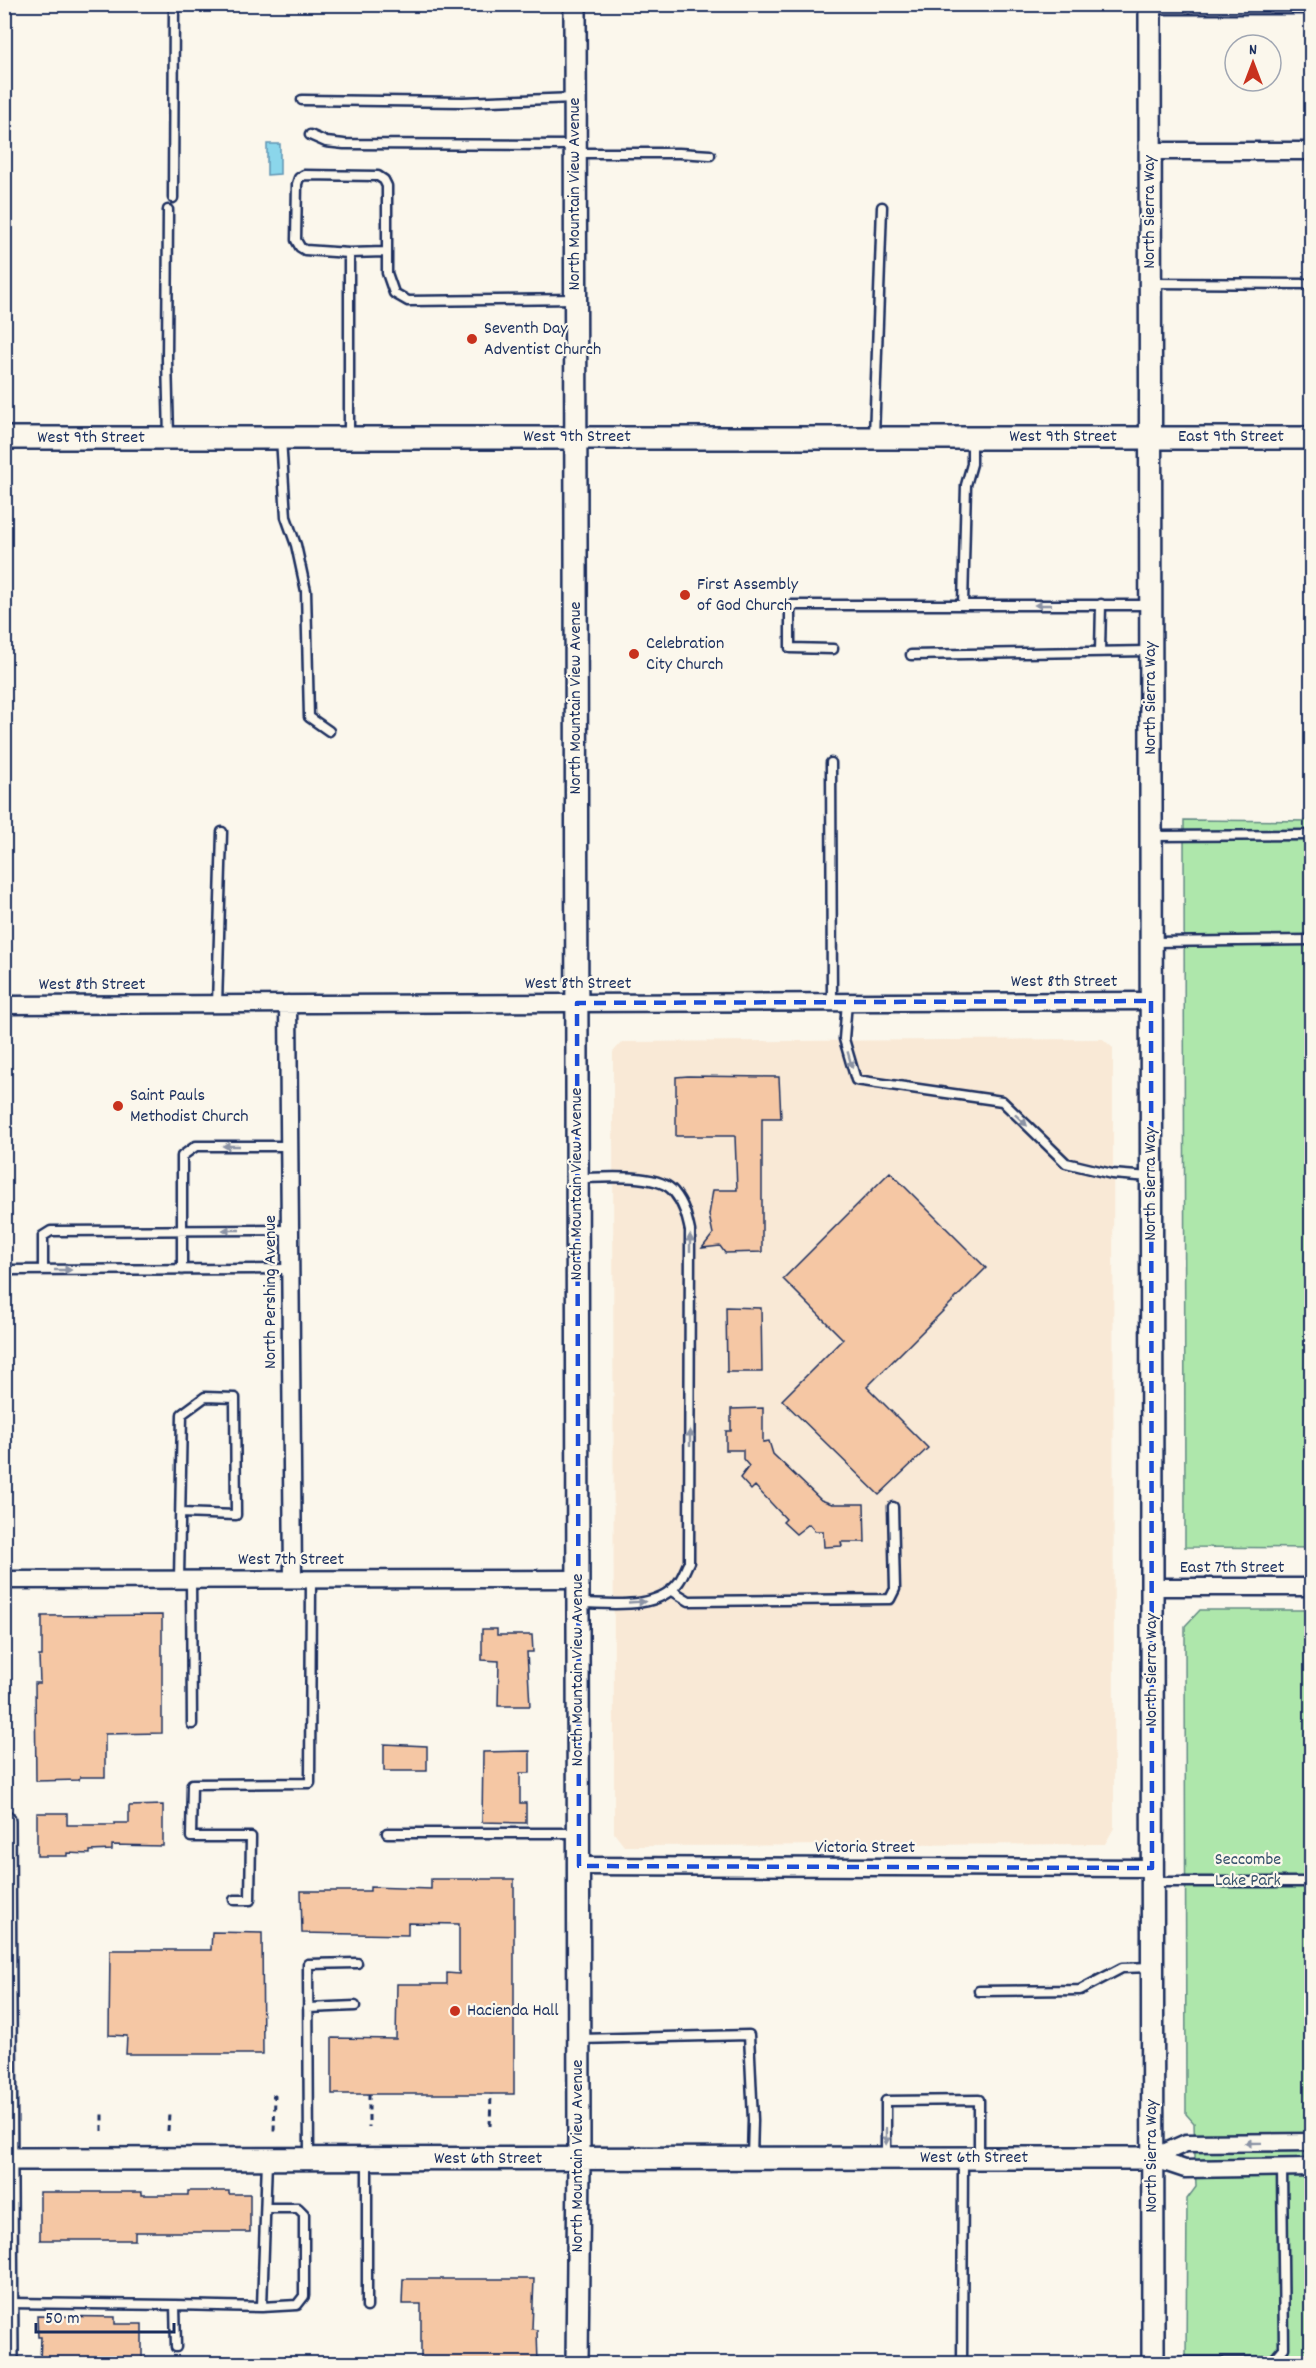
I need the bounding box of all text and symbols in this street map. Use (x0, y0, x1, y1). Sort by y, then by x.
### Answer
north arrow (1223, 33, 1283, 93)
text: N (1249, 39, 1257, 62)
street label: North Mountain View Avenue (563, 97, 588, 290)
street label: North Sierra Way (1138, 154, 1163, 269)
place label: Seventh Day Adventist Church (484, 317, 601, 363)
marker: Seventh Day Adventist Church (465, 332, 479, 346)
street label: West 9th Street (523, 425, 631, 450)
street label: West 9th Street (1009, 425, 1117, 450)
street label: East 9th Street (1178, 425, 1284, 450)
street label: West 9th Street (37, 426, 145, 451)
place label: First Assembly of God Church (697, 573, 799, 619)
marker: First Assembly of God Church (678, 588, 692, 602)
one-way arrow (1033, 600, 1052, 610)
street label: North Mountain View Avenue (564, 601, 589, 794)
place label: Celebration City Church (646, 632, 724, 678)
street label: North Sierra Way (1139, 640, 1164, 755)
marker: Celebration City Church (627, 647, 641, 661)
street label: West 8th Street (1011, 970, 1118, 995)
street label: West 8th Street (525, 972, 632, 997)
street label: West 8th Street (39, 973, 146, 998)
one-way arrow (846, 1051, 855, 1069)
place label: Saint Pauls Methodist Church (130, 1084, 249, 1130)
street label: North Mountain View Avenue (565, 1087, 590, 1280)
marker: Saint Pauls Methodist Church (111, 1099, 125, 1113)
one-way arrow (1013, 1112, 1027, 1126)
street label: North Sierra Way (1139, 1126, 1164, 1241)
one-way arrow (221, 1141, 240, 1151)
street label: North Pershing Avenue (259, 1215, 284, 1369)
one-way arrow (222, 1225, 241, 1235)
one-way arrow (685, 1234, 695, 1253)
one-way arrow (53, 1265, 72, 1275)
one-way arrow (685, 1429, 695, 1448)
street label: West 7th Street (238, 1548, 344, 1573)
street label: East 7th Street (1180, 1556, 1285, 1581)
street label: North Mountain View Avenue (566, 1573, 591, 1766)
one-way arrow (627, 1598, 646, 1607)
street label: North Sierra Way (1140, 1612, 1165, 1727)
street label: Victoria Street (815, 1836, 915, 1861)
park label: Seccombe Lake Park (1215, 1848, 1281, 1894)
place label: Hacienda Hall (467, 1999, 559, 2024)
marker: Hacienda Hall (448, 2004, 462, 2018)
street label: North Mountain View Avenue (566, 2059, 591, 2252)
street label: North Sierra Way (1140, 2098, 1165, 2213)
one-way arrow (881, 2127, 891, 2146)
one-way arrow (1244, 2138, 1263, 2147)
street label: West 6th Street (920, 2146, 1028, 2171)
street label: West 6th Street (434, 2147, 542, 2172)
scale bar (36, 2296, 174, 2334)
text: 50 m (45, 2307, 80, 2332)

